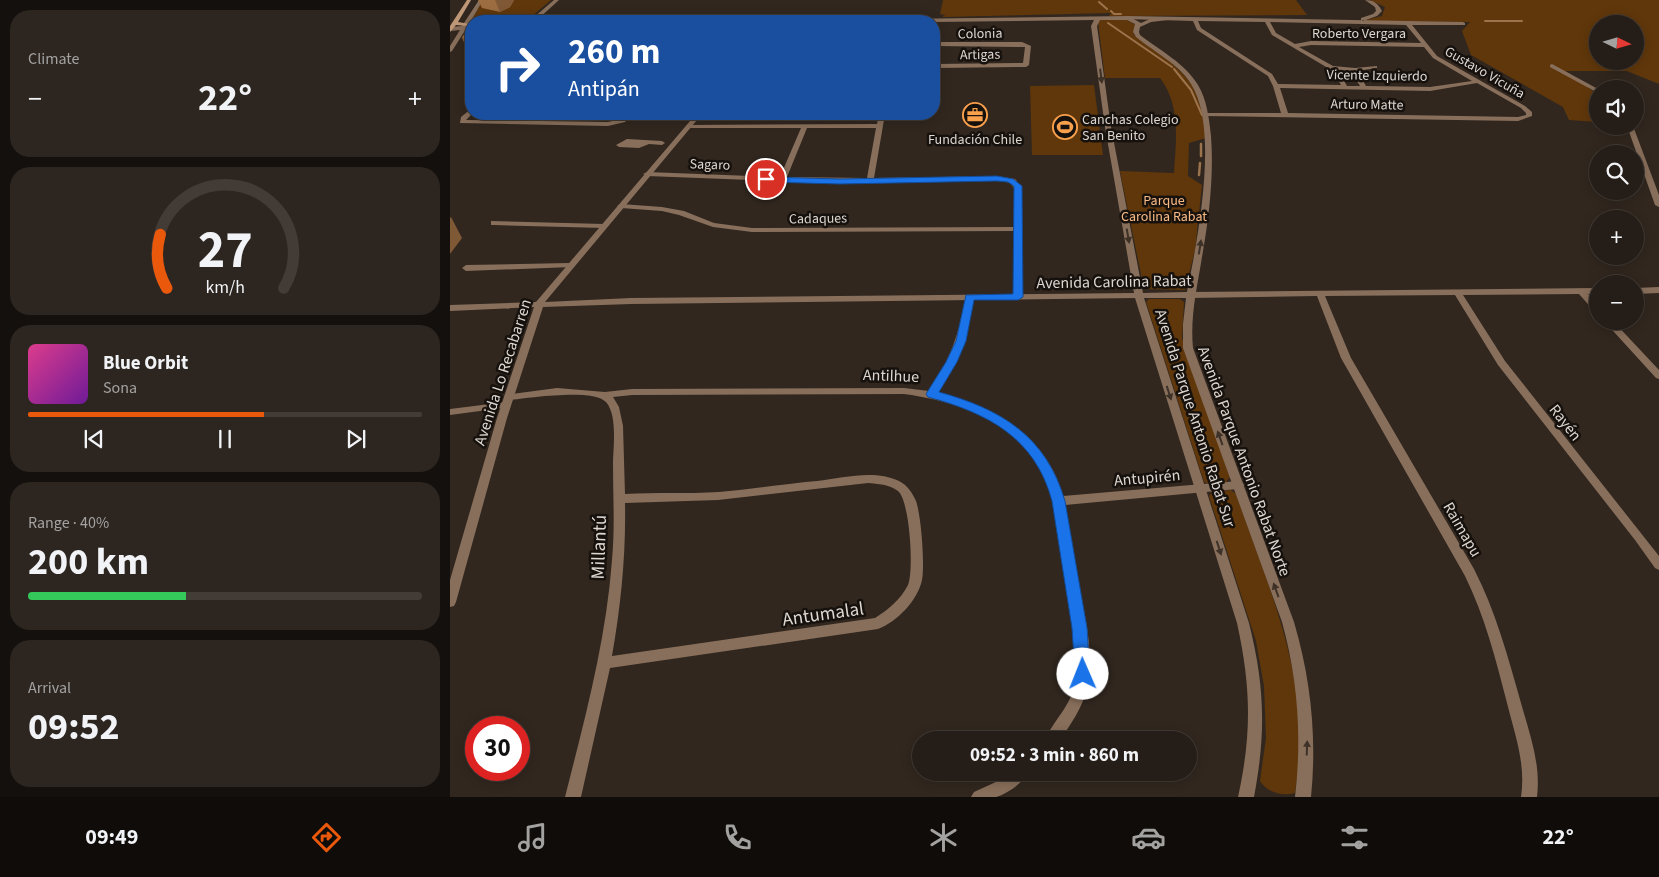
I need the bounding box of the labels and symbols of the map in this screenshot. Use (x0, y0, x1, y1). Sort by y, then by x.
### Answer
north arrow (1589, 15, 1644, 70)
street label: Colonia (957, 24, 1003, 44)
street label: Roberto Vergara (1312, 24, 1406, 44)
street label: Gustavo Vicuña (1441, 42, 1528, 104)
street label: Artigas (960, 45, 1001, 65)
street label: Vicente Izquierdo (1326, 65, 1428, 87)
one-way arrow (1097, 68, 1105, 84)
street label: Arturo Matte (1330, 94, 1404, 116)
office icon: Fundación Chile (962, 102, 988, 128)
place label: Canchas Colegio San Benito (1082, 110, 1178, 146)
sports icon: Canchas Colegio San Benito (1052, 114, 1078, 140)
place label: Fundación Chile (928, 130, 1022, 150)
street label: Sagaro (689, 154, 731, 176)
pin (745, 158, 787, 200)
park label: Parque Carolina Rabat (1121, 191, 1207, 227)
street label: Cadaques (789, 208, 847, 230)
one-way arrow (1124, 229, 1132, 244)
one-way arrow (1197, 239, 1205, 255)
street label: Avenida Carolina Rabat (1036, 270, 1192, 294)
street label: Avenida Lo Recabarren (469, 296, 537, 448)
street label: Avenida Parque Antonio Rabat Sur (1149, 306, 1241, 531)
street label: Avenida Parque Antonio Rabat Norte (1192, 343, 1296, 579)
street label: Antilhue (862, 364, 919, 388)
one-way arrow (1165, 386, 1173, 401)
street label: Rayén (1544, 400, 1587, 446)
one-way arrow (1216, 430, 1223, 445)
street label: Antupirén (1113, 464, 1181, 492)
street label: Raimapu (1438, 498, 1487, 561)
street label: Millantú (585, 514, 614, 580)
one-way arrow (1215, 541, 1223, 556)
one-way arrow (1272, 583, 1279, 598)
street label: Antumalal (781, 595, 866, 634)
position arrow (1056, 647, 1108, 699)
speed limit sign: 30 (465, 716, 530, 781)
one-way arrow (1303, 740, 1311, 756)

